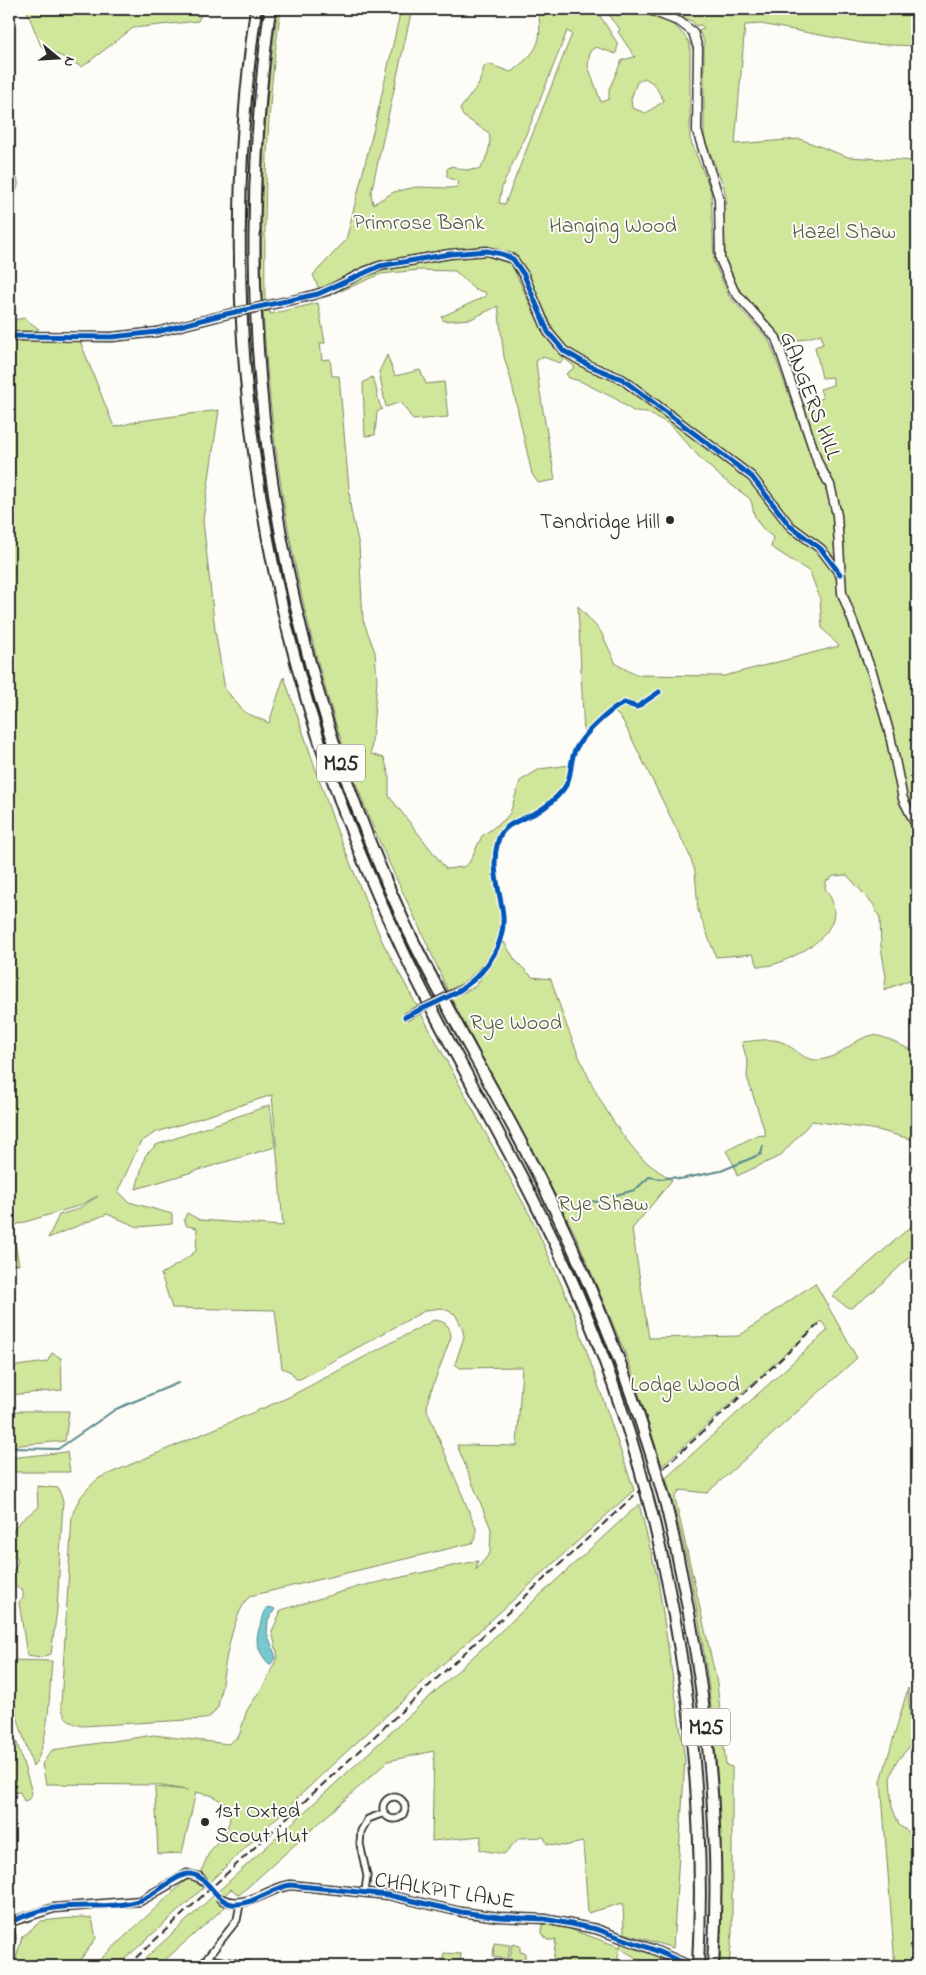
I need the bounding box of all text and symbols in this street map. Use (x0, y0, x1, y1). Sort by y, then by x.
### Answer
north arrow (32, 32, 82, 82)
text: N (57, 54, 80, 69)
park label: Primrose Bank (353, 208, 485, 240)
park label: Hanging Wood (549, 211, 677, 244)
park label: Hazel Shaw (792, 217, 896, 249)
street label: GANGERS HILL (770, 327, 849, 466)
place label: Tandridge Hill (540, 507, 660, 540)
marker: Tandridge Hill (664, 514, 676, 526)
road number: M25 (317, 744, 365, 781)
park label: Rye Wood (470, 1008, 562, 1041)
park label: Rye Shaw (558, 1189, 648, 1222)
park label: Lodge Wood (630, 1370, 740, 1403)
road number: M25 (682, 1708, 730, 1745)
place label: 1st Oxted Scout Hut (215, 1796, 309, 1853)
marker: 1st Oxted Scout Hut (199, 1816, 211, 1828)
street label: CHALKPIT LANE (372, 1865, 517, 1919)

